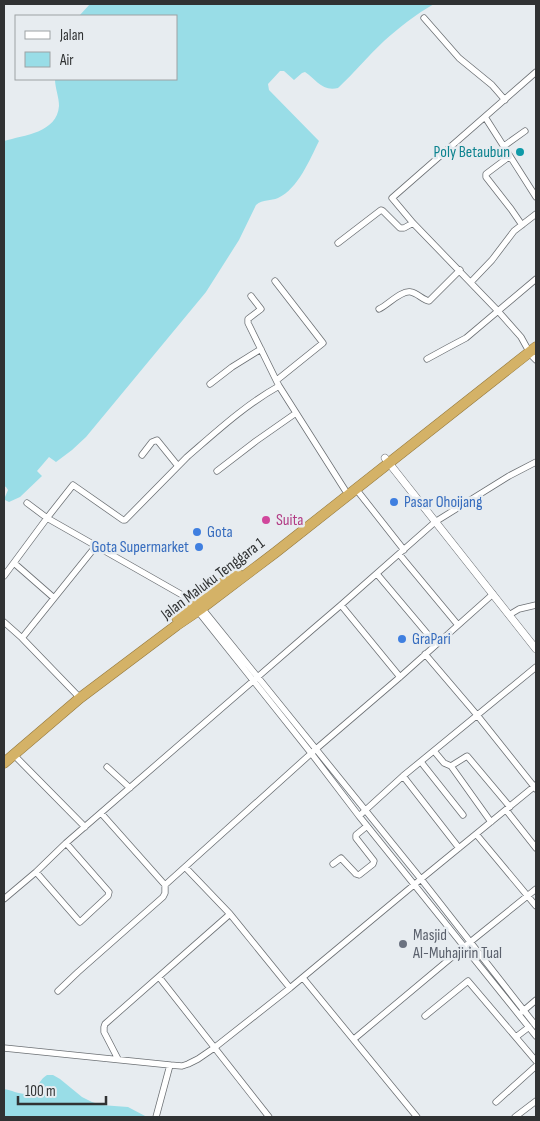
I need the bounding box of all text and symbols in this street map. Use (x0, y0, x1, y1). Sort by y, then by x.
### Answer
legend (15, 15, 178, 80)
text: Jalan (59, 26, 84, 45)
text: Air (59, 51, 74, 70)
place label: Poly Betaubun (434, 143, 510, 162)
marker: Poly Betaubun (514, 146, 526, 158)
place label: Pasar Ohoijang (404, 493, 482, 512)
marker: Pasar Ohoijang (388, 496, 400, 508)
place label: Suita (276, 511, 303, 530)
marker: Suita (260, 514, 272, 526)
place label: Gota (207, 523, 233, 542)
marker: Gota (191, 526, 203, 538)
street label: Jalan Maluku Tenggara 1 (157, 534, 269, 625)
place label: Gota Supermarket (92, 538, 189, 557)
marker: Gota Supermarket (193, 541, 205, 553)
place label: GraPari (412, 630, 451, 649)
marker: GraPari (396, 633, 408, 645)
place label: Masjid Al-Muhajirin Tual (412, 926, 502, 963)
marker: Masjid Al-Muhajirin Tual (397, 938, 409, 950)
scale bar (18, 1074, 105, 1106)
text: 100 m (25, 1082, 56, 1101)

